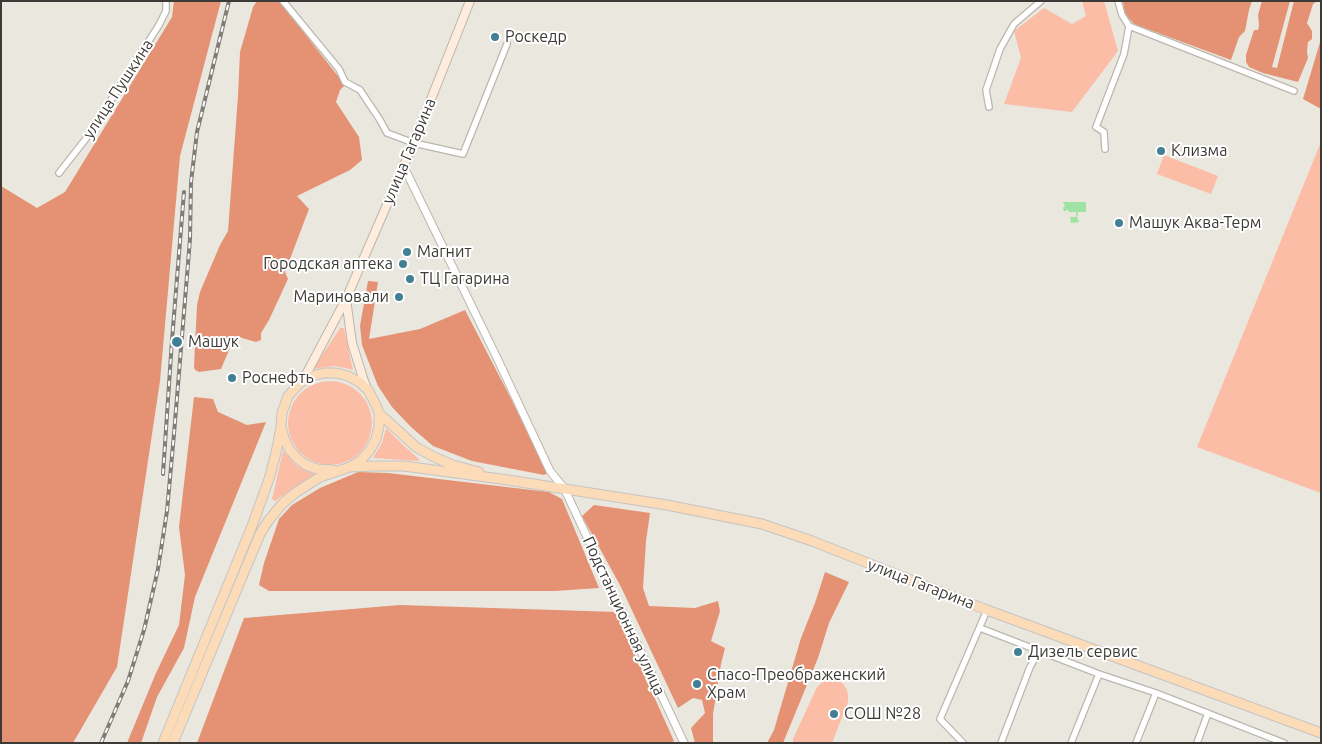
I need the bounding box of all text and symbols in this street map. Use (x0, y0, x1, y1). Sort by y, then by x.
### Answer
place label: Роскедр (505, 27, 567, 47)
marker: Роскедр (489, 31, 501, 43)
street label: улица Пушкина (79, 36, 157, 142)
street label: улица Гагарина (378, 95, 440, 207)
place label: Клизма (1171, 141, 1227, 161)
marker: Клизма (1155, 145, 1167, 157)
place label: Машук Аква-Терм (1129, 213, 1261, 233)
marker: Машук Аква-Терм (1113, 217, 1125, 229)
place label: Магнит (417, 242, 471, 262)
marker: Магнит (401, 246, 413, 258)
place label: Городская аптека (263, 254, 393, 274)
marker: Городская аптека (397, 258, 409, 270)
place label: ТЦ Гагарина (420, 269, 510, 289)
marker: ТЦ Гагарина (404, 273, 416, 285)
place label: Мариновали (293, 287, 389, 307)
marker: Мариновали (393, 291, 405, 303)
place label: Машук (188, 332, 239, 352)
marker: Машук (170, 335, 184, 349)
place label: Роснефть (242, 368, 314, 388)
marker: Роснефть (226, 372, 238, 384)
street label: Подстанционная улица (579, 533, 669, 699)
street label: улица Гагарина (865, 555, 977, 613)
place label: Дизель сервис (1028, 642, 1138, 662)
marker: Дизель сервис (1012, 646, 1024, 658)
place label: Спасо-Преображенский Храм (707, 665, 886, 703)
marker: Спасо-Преображенский Храм (691, 678, 703, 690)
place label: СОШ №28 (844, 704, 921, 724)
marker: СОШ №28 (828, 708, 840, 720)

